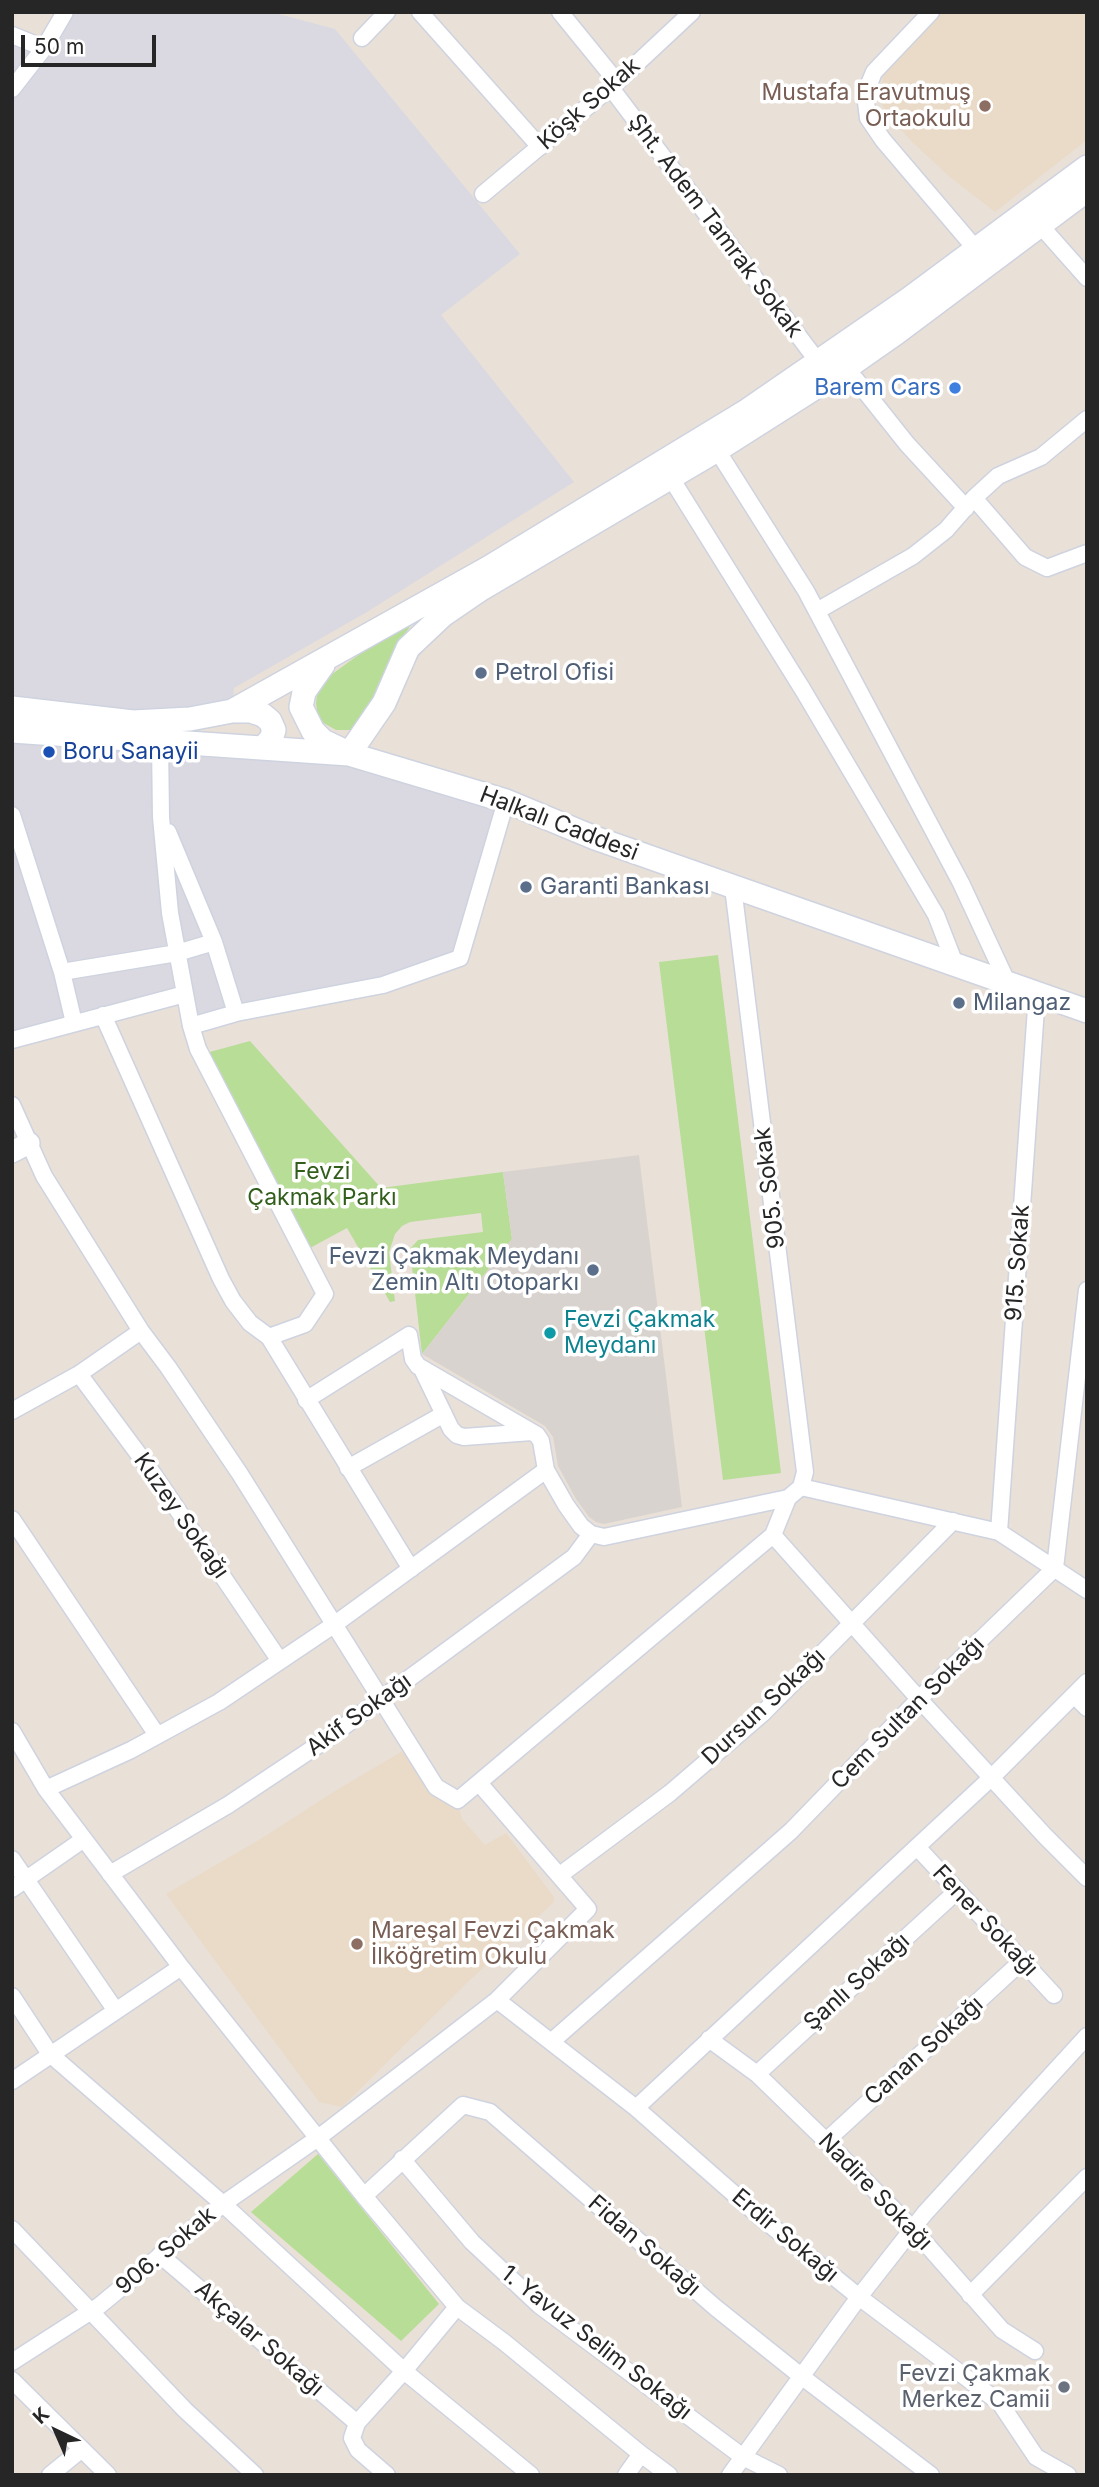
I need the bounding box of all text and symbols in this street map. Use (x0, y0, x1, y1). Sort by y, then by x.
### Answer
scale bar (24, 21, 159, 65)
text: 50 m (34, 34, 84, 59)
street label: Köşk Sokak (532, 52, 646, 156)
place label: Mustafa Eravutmuş Ortaokulu (761, 79, 971, 133)
marker: Mustafa Eravutmuş Ortaokulu (977, 98, 993, 114)
street label: Şht. Adem Tamrak Sokak (622, 109, 808, 343)
place label: Barem Cars (814, 374, 941, 402)
marker: Barem Cars (947, 380, 963, 396)
place label: Petrol Ofisi (495, 659, 614, 687)
marker: Petrol Ofisi (473, 665, 489, 681)
place label: Boru Sanayii (63, 738, 198, 766)
marker: Boru Sanayii (41, 744, 57, 760)
street label: Halkalı Caddesi (476, 781, 642, 867)
place label: Garanti Bankası (540, 873, 710, 901)
marker: Garanti Bankası (518, 879, 534, 895)
place label: Milangaz (973, 989, 1071, 1017)
marker: Milangaz (951, 995, 967, 1011)
street label: 905. Sokak (749, 1126, 791, 1250)
park label: Fevzi Çakmak Parkı (247, 1158, 397, 1212)
street label: 915. Sokak (1000, 1204, 1036, 1322)
place label: Fevzi Çakmak Meydanı Zemin Altı Otoparkı (329, 1243, 579, 1297)
marker: Fevzi Çakmak Meydanı Zemin Altı Otoparkı (585, 1262, 601, 1278)
place label: Fevzi Çakmak Meydanı (564, 1306, 715, 1360)
marker: Fevzi Çakmak Meydanı (542, 1325, 558, 1341)
street label: Kuzey Sokağı (128, 1448, 234, 1584)
street label: Cem Sultan Sokağı (826, 1631, 990, 1795)
street label: Dursun Sokağı (697, 1643, 831, 1771)
street label: Akif Sokağı (301, 1668, 417, 1762)
street label: Fener Sokağı (926, 1860, 1044, 1982)
place label: Mareşal Fevzi Çakmak İlköğretim Okulu (371, 1917, 615, 1971)
street label: Şanlı Sokağı (798, 1927, 916, 2037)
marker: Mareşal Fevzi Çakmak İlköğretim Okulu (349, 1936, 365, 1952)
street label: Canan Sokağı (859, 1991, 989, 2111)
street label: Nadire Sokağı (812, 2128, 938, 2256)
street label: Erdir Sokağı (726, 2183, 844, 2289)
street label: Fidan Sokağı (582, 2190, 706, 2302)
street label: 906. Sokak (110, 2201, 222, 2301)
street label: 1. Yavuz Selim Sokağı (495, 2260, 697, 2426)
street label: Akçalar Sokağı (189, 2276, 329, 2402)
place label: Fevzi Çakmak Merkez Camii (899, 2360, 1050, 2414)
marker: Fevzi Çakmak Merkez Camii (1056, 2379, 1072, 2395)
north arrow (21, 2396, 91, 2466)
text: K (28, 2403, 54, 2429)

